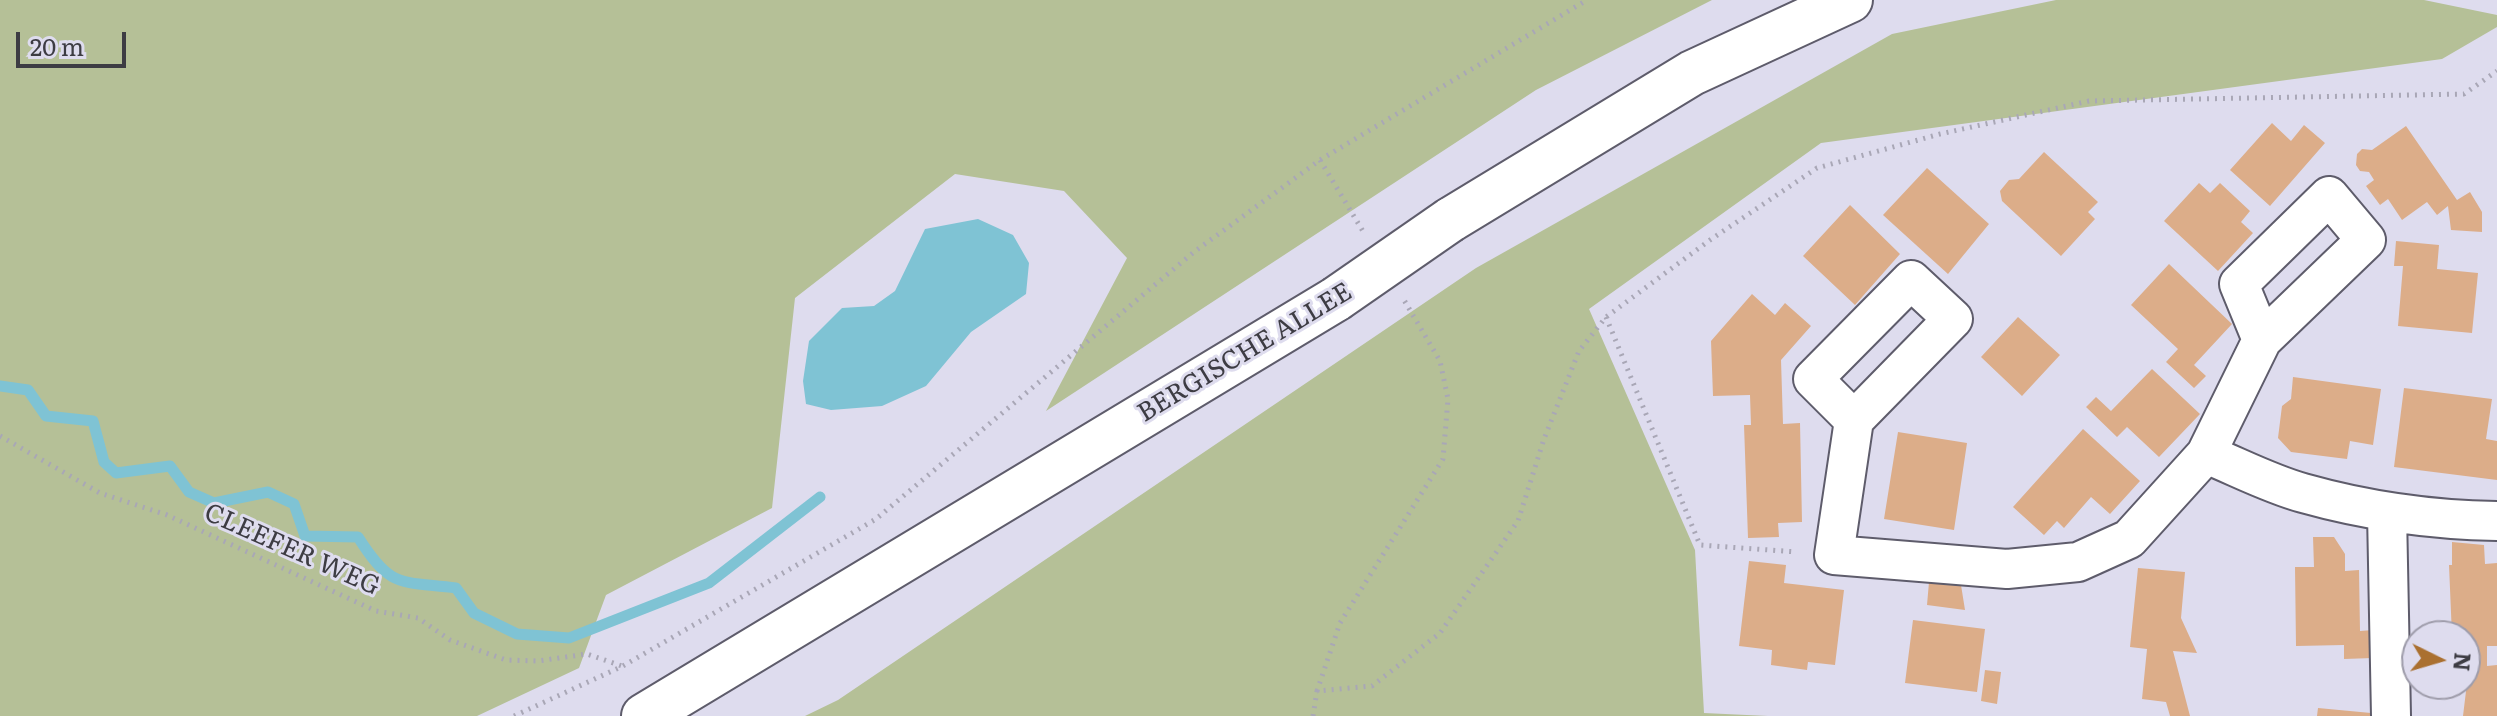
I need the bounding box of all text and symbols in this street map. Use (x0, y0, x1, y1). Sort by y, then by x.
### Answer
scale bar (20, 16, 130, 66)
text: 20 m (30, 28, 84, 63)
street label: BERGISCHE ALLEE (1132, 277, 1358, 429)
street label: CLEEFER WEG (199, 497, 385, 603)
north arrow (2401, 620, 2481, 700)
text: N (2446, 651, 2481, 673)

